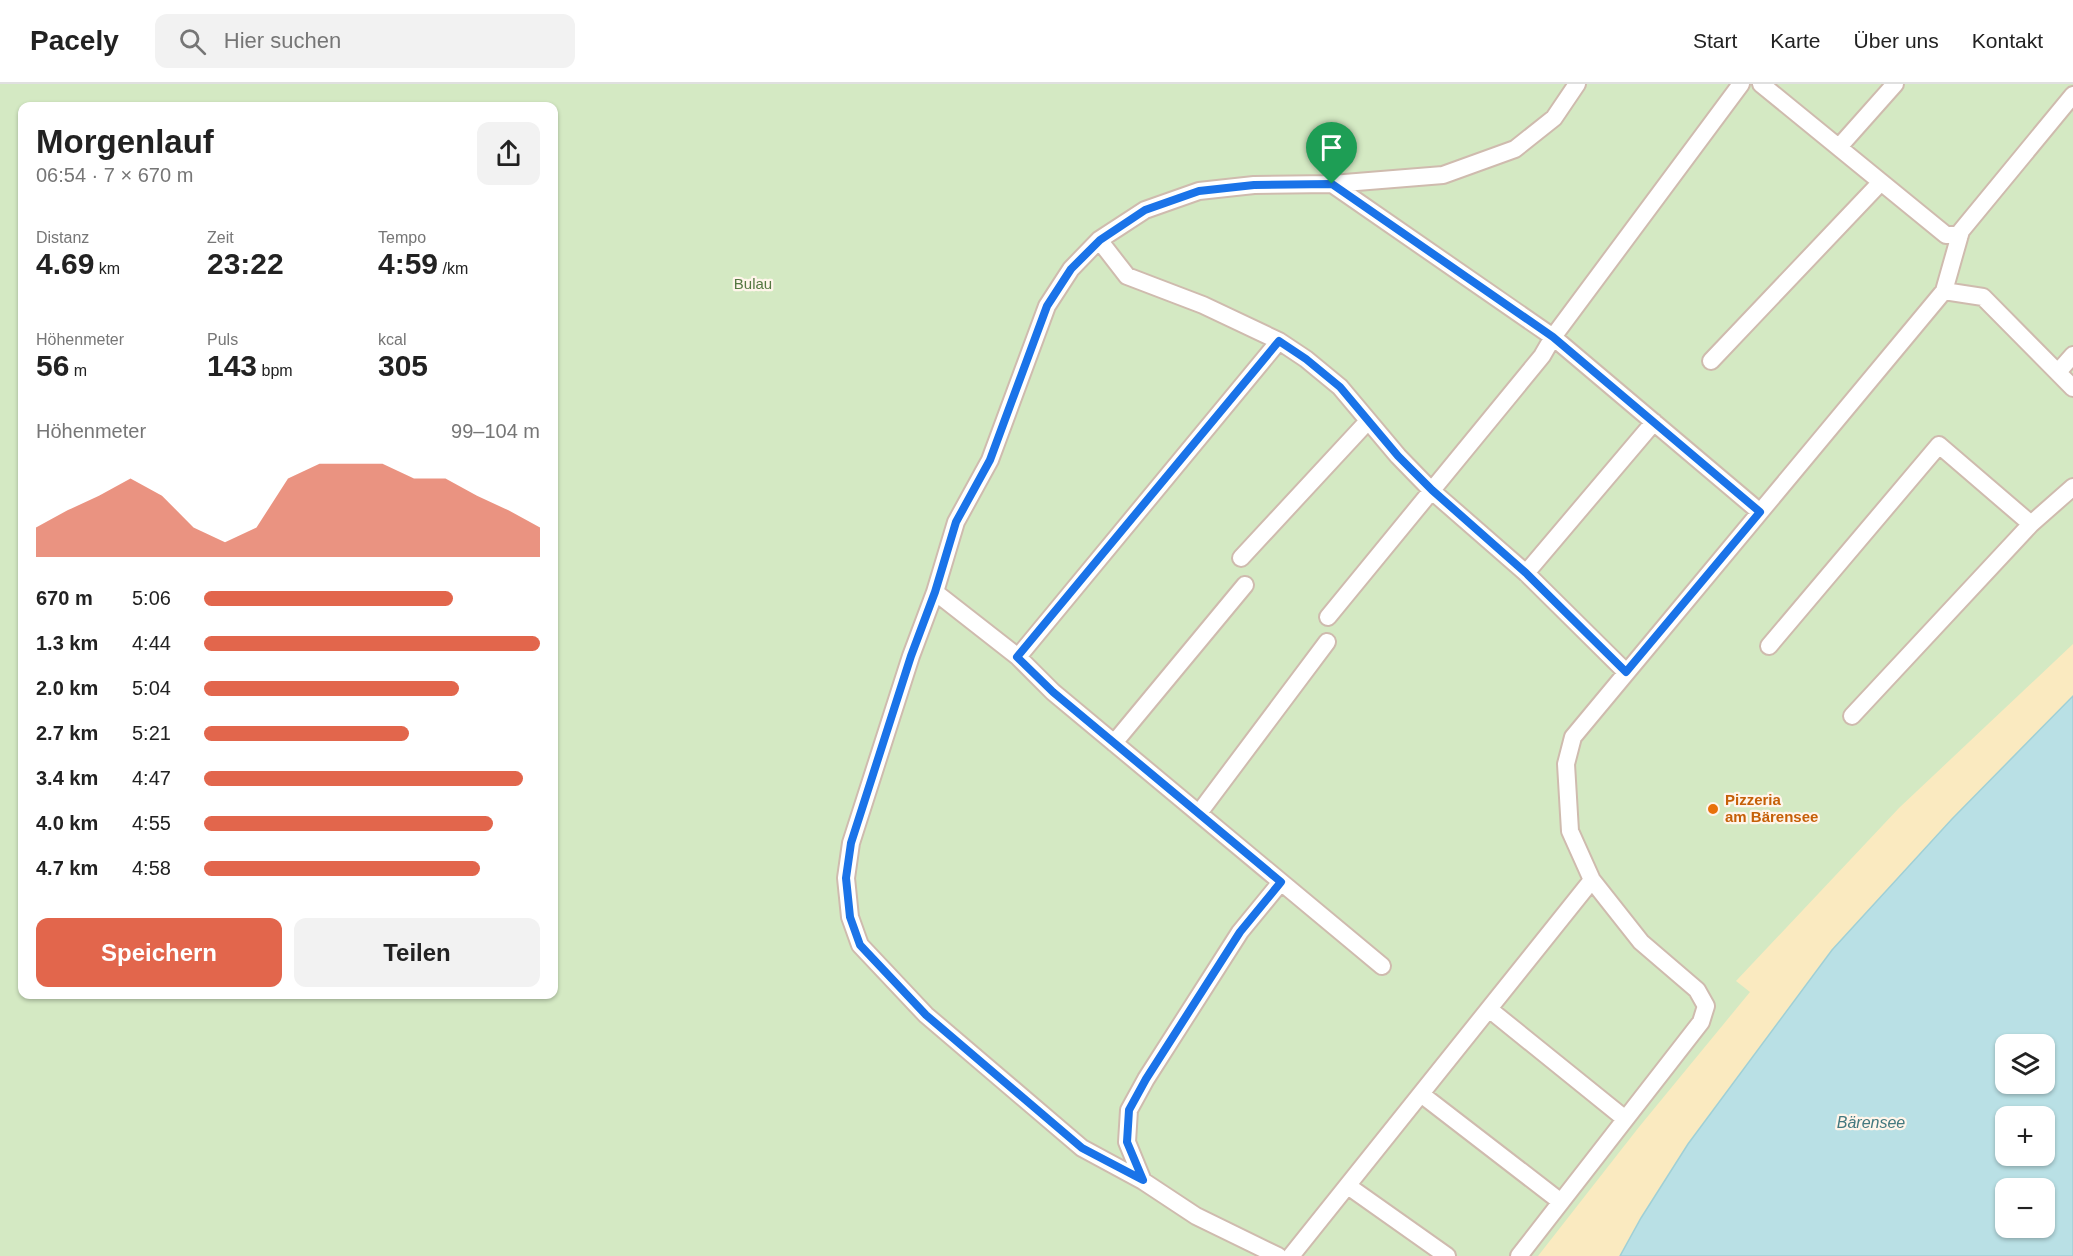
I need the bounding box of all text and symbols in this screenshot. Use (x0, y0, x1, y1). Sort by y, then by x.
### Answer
search box (155, 14, 575, 68)
text: Pacely (30, 25, 119, 56)
icon: search (176, 25, 209, 58)
text: Hier suchen (224, 28, 341, 53)
text: Start (1693, 29, 1737, 52)
text: Karte (1770, 29, 1821, 52)
text: Über uns (1854, 29, 1939, 52)
text: Kontakt (1972, 29, 2043, 52)
button: share (477, 122, 540, 185)
pin (1306, 122, 1357, 184)
text: Morgenlauf (36, 123, 214, 160)
icon: arrive (1315, 131, 1348, 164)
text: 06:54 · 7 × 670 m (36, 164, 193, 186)
text: Distanz (36, 229, 89, 246)
text: Zeit (207, 229, 234, 246)
text: Tempo (378, 229, 426, 246)
text: 4.69 (36, 247, 94, 280)
text: 23:22 (207, 247, 284, 280)
text: 4:59 (378, 247, 438, 280)
text: km (94, 260, 120, 277)
text: /km (438, 260, 468, 277)
park label: Bulau (734, 275, 772, 292)
text: Höhenmeter (36, 331, 124, 348)
text: Puls (207, 331, 238, 348)
text: kcal (378, 331, 406, 348)
text: 56 (36, 349, 69, 382)
text: 143 (207, 349, 257, 382)
text: 305 (378, 349, 428, 382)
text: m (69, 362, 87, 379)
text: bpm (257, 362, 293, 379)
text: Höhenmeter (36, 420, 146, 442)
text: 99–104 m (451, 420, 540, 442)
text: 670 m (36, 587, 93, 609)
text: 5:06 (132, 587, 171, 609)
text: 1.3 km (36, 632, 98, 654)
text: 4:44 (132, 632, 171, 654)
text: 2.0 km (36, 677, 98, 699)
text: 5:04 (132, 677, 171, 699)
text: 2.7 km (36, 722, 98, 744)
text: 5:21 (132, 722, 171, 744)
text: 3.4 km (36, 767, 98, 789)
text: 4:47 (132, 767, 171, 789)
place label: Pizzeria am Bärensee (1725, 791, 1818, 825)
marker: Pizzeria am Bärensee (1706, 802, 1720, 816)
text: 4.0 km (36, 812, 98, 834)
text: 4:55 (132, 812, 171, 834)
text: 4.7 km (36, 857, 98, 879)
text: 4:58 (132, 857, 171, 879)
button: Speichern (36, 918, 282, 987)
button: Teilen (294, 918, 540, 987)
map controls (1995, 1034, 2055, 1238)
button: layers (1995, 1034, 2055, 1094)
button: + (1995, 1106, 2055, 1166)
water label: Bärensee (1837, 1114, 1905, 1131)
button: − (1995, 1178, 2055, 1238)

